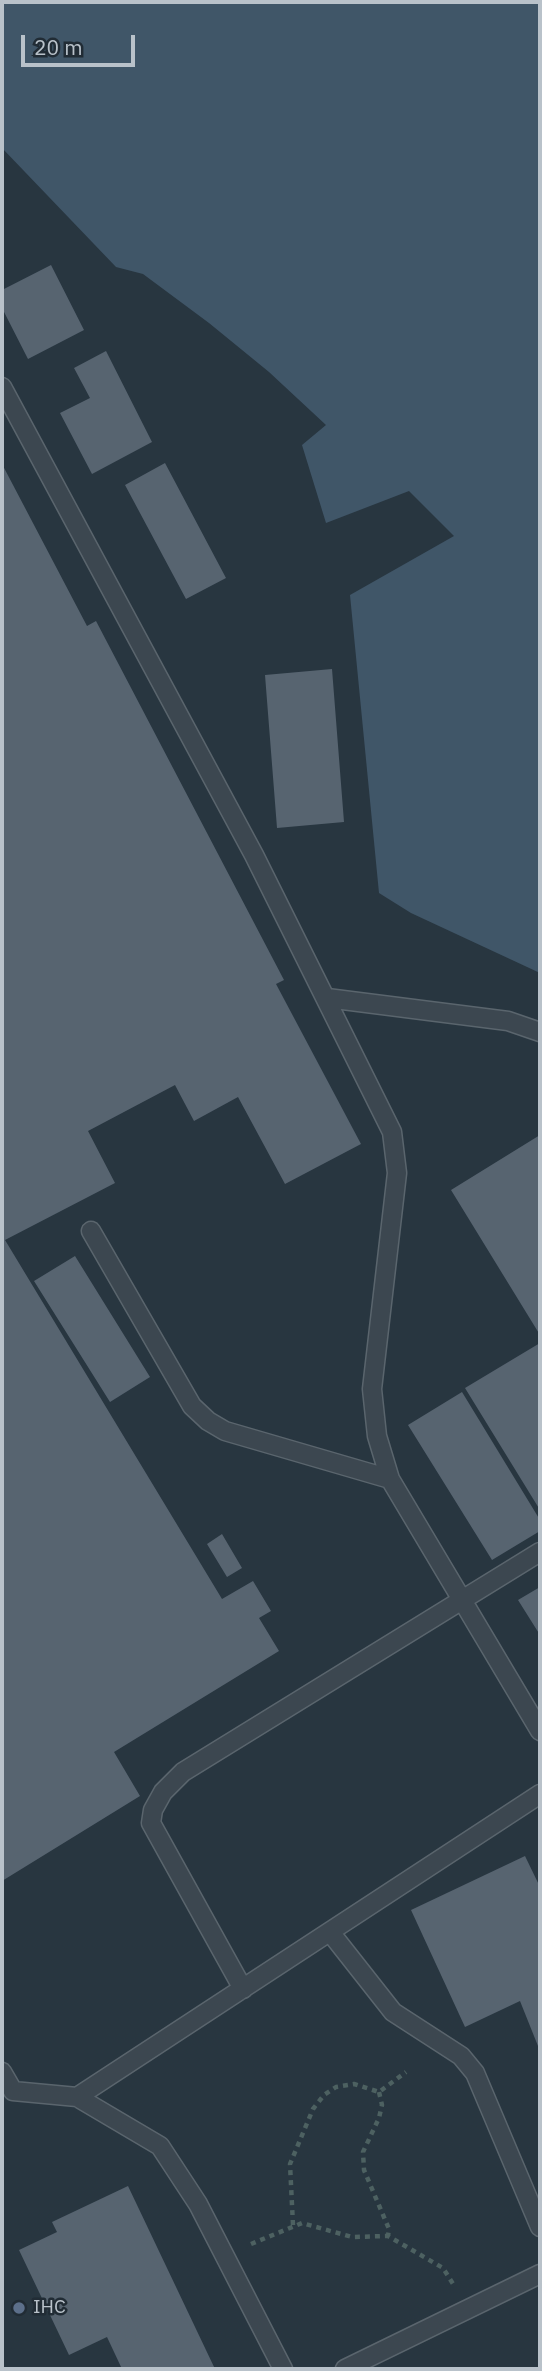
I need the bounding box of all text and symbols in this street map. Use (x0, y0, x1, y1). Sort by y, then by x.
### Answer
scale bar (24, 21, 138, 65)
text: 20 m (34, 33, 83, 61)
place label: IHC (33, 2297, 66, 2319)
marker: IHC (11, 2300, 27, 2316)

